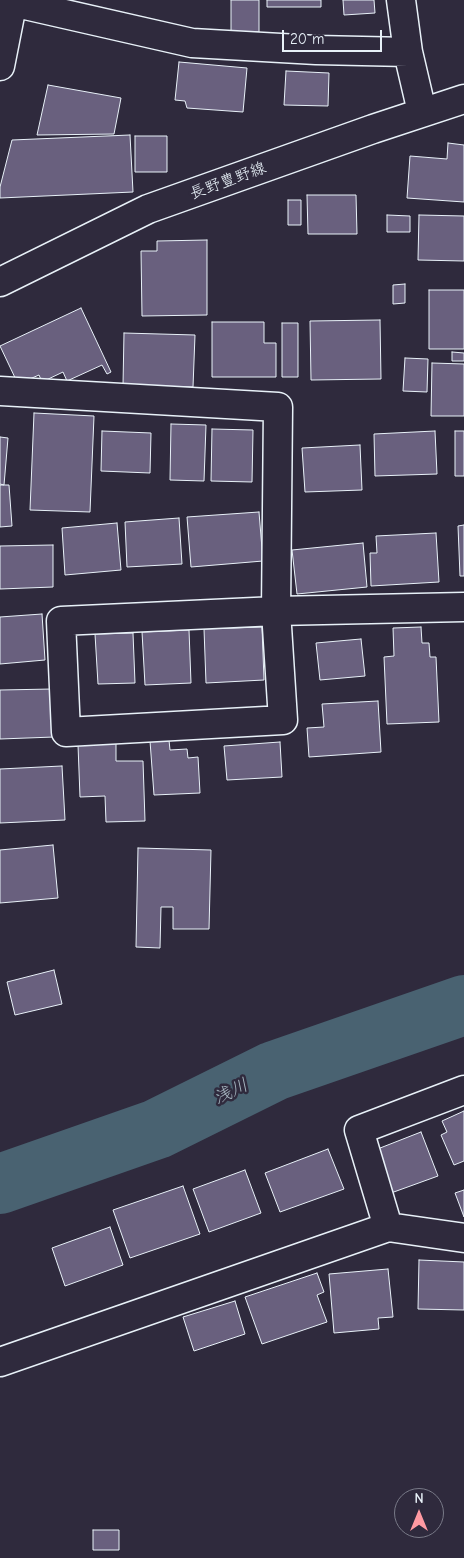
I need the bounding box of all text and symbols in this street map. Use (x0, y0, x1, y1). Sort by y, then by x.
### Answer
scale bar (284, 20, 384, 52)
text: 20 m (290, 30, 324, 48)
street label: 長野豊野線 (187, 158, 269, 204)
water label: 浅川 (210, 1074, 252, 1110)
north arrow (394, 1488, 444, 1538)
text: N (414, 1490, 424, 1507)

